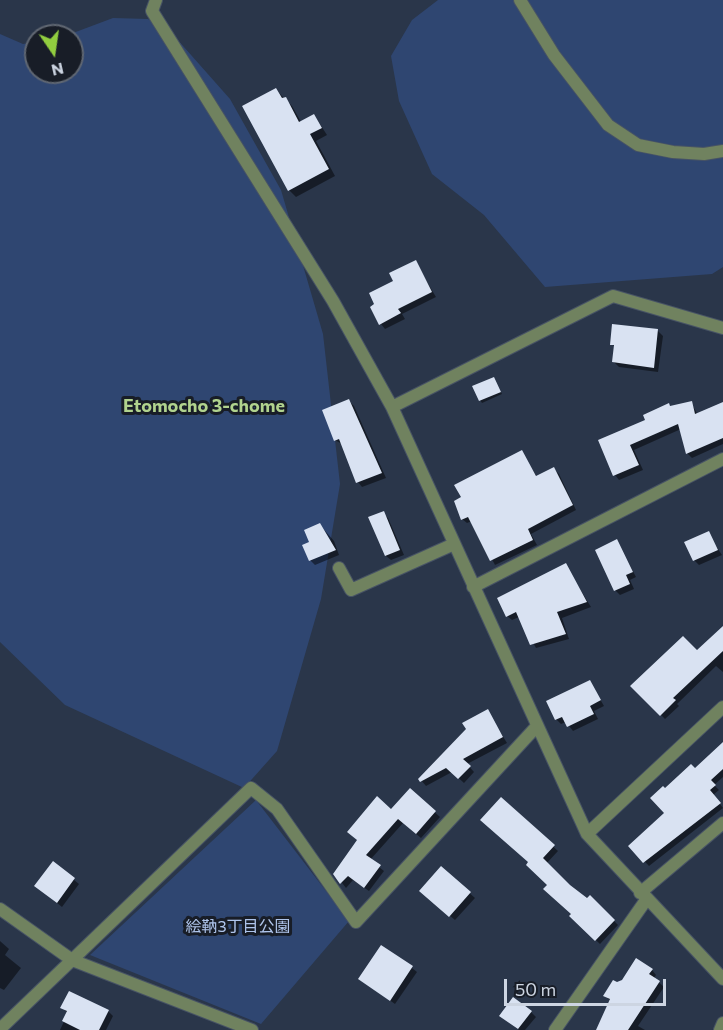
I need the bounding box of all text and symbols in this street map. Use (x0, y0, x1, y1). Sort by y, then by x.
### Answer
north arrow (24, 24, 84, 84)
text: N (50, 59, 66, 81)
district label: Etomocho 3-chome (123, 395, 285, 417)
park label: 絵靹3丁目公園 (185, 917, 291, 937)
scale bar (507, 967, 669, 1005)
text: 50 m (515, 978, 556, 1000)

